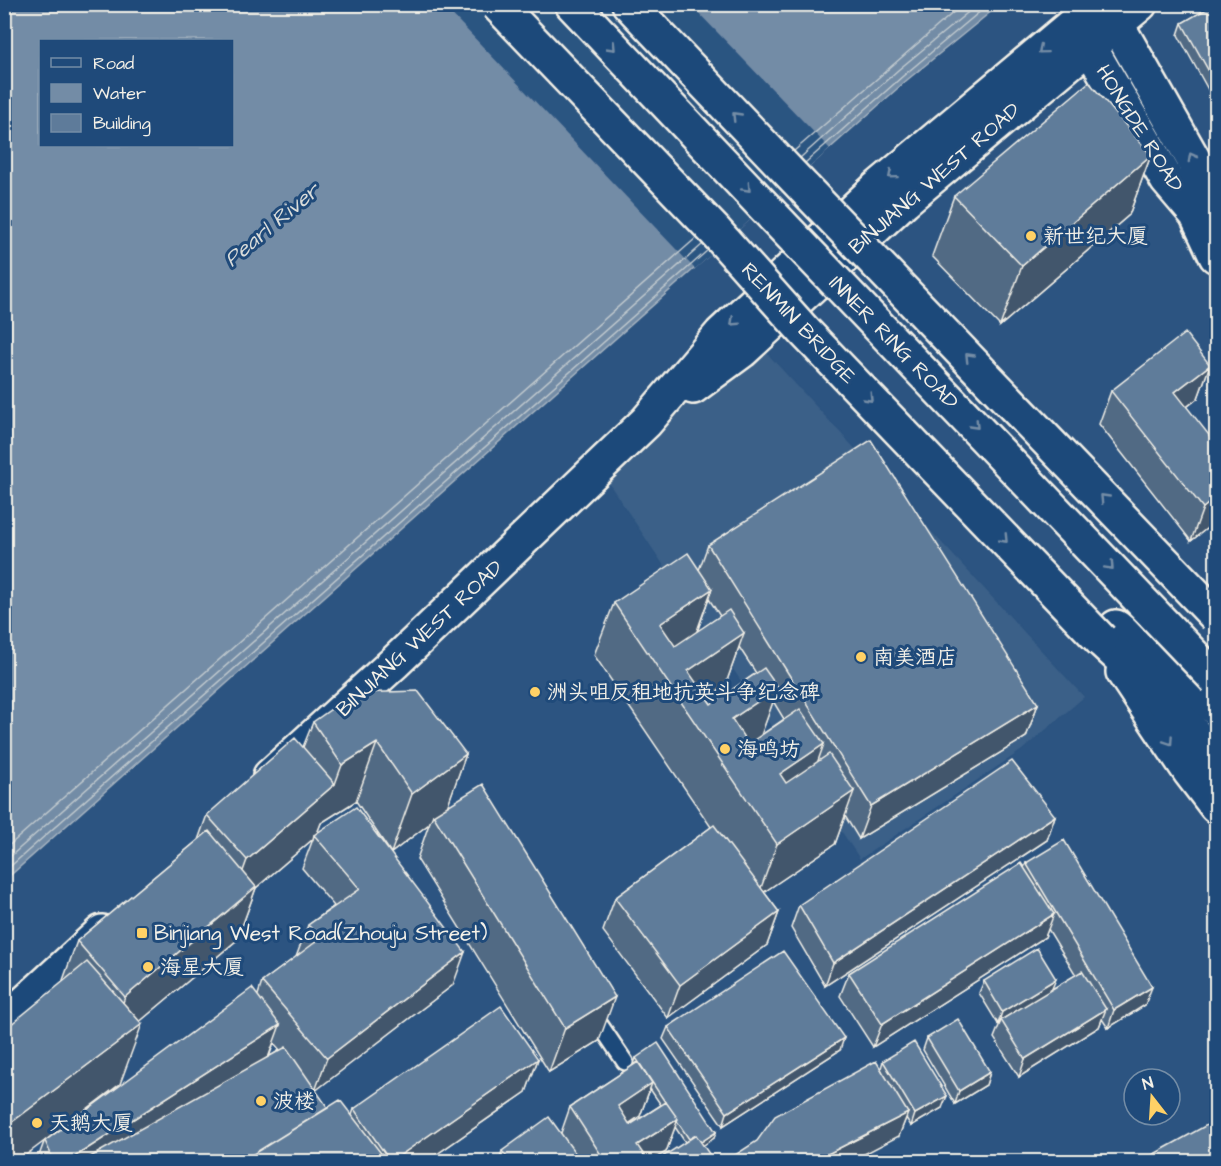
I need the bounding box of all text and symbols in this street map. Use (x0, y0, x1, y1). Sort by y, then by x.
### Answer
legend (39, 39, 234, 147)
one-way arrow (605, 39, 616, 50)
one-way arrow (1038, 43, 1049, 54)
text: Road (93, 51, 134, 76)
street label: HONGDE ROAD (1089, 59, 1191, 198)
text: Water (93, 81, 146, 106)
street label: BINJIANG WEST ROAD (842, 96, 1027, 261)
text: Building (93, 111, 151, 137)
one-way arrow (732, 113, 743, 123)
one-way arrow (1188, 153, 1199, 163)
one-way arrow (888, 168, 899, 179)
water label: Pearl River (218, 174, 329, 274)
one-way arrow (739, 181, 750, 192)
place label: 新世纪大厦 (1043, 222, 1148, 251)
marker: 新世纪大厦 (1024, 229, 1038, 243)
street label: RENMIN BRIDGE (735, 256, 863, 391)
street label: INNER RING ROAD (822, 269, 965, 416)
one-way arrow (731, 315, 741, 326)
one-way arrow (965, 354, 976, 365)
one-way arrow (862, 392, 873, 402)
one-way arrow (968, 419, 979, 429)
one-way arrow (1100, 494, 1111, 504)
one-way arrow (997, 532, 1008, 542)
street label: BINJIANG WEST ROAD (330, 553, 509, 723)
one-way arrow (1102, 559, 1113, 570)
place label: 南美酒店 (873, 643, 957, 672)
marker: 南美酒店 (854, 650, 868, 664)
place label: 洲头咀反租地抗英斗争纪念碑 (547, 678, 820, 707)
marker: 洲头咀反租地抗英斗争纪念碑 (528, 685, 542, 699)
one-way arrow (1162, 734, 1173, 745)
place label: 海鸣坊 (737, 735, 800, 764)
marker: 海鸣坊 (718, 742, 732, 756)
place label: Binjiang West Road(Zhouju Street) (154, 919, 487, 950)
marker: Binjiang West Road(Zhouju Street) (135, 926, 149, 940)
place label: 海星大厦 (160, 953, 244, 982)
marker: 海星大厦 (141, 960, 155, 974)
north arrow (1122, 1067, 1182, 1127)
text: N (1140, 1072, 1156, 1096)
place label: 波楼 (273, 1087, 315, 1116)
marker: 波楼 (254, 1094, 268, 1108)
place label: 天鹅大厦 (49, 1109, 133, 1138)
marker: 天鹅大厦 (30, 1116, 44, 1130)

